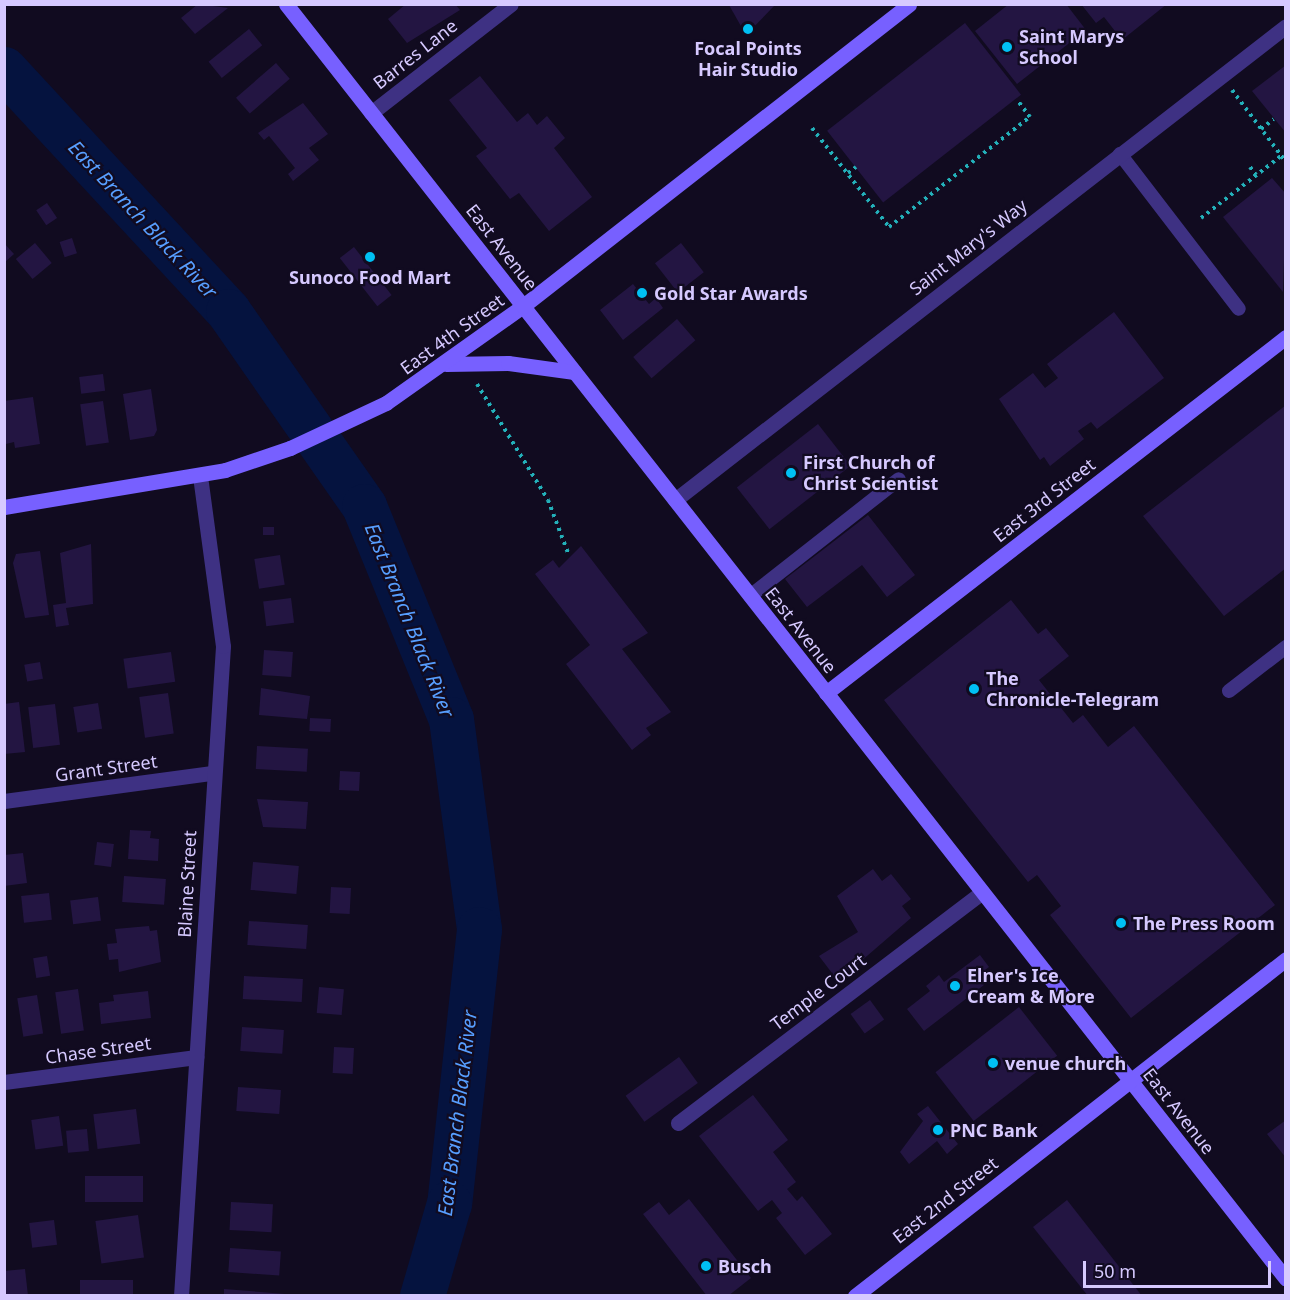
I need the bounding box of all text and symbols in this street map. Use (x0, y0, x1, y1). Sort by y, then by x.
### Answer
street label: Barres Lane (369, 15, 461, 93)
marker: Focal Points Hair Studio (741, 22, 755, 36)
place label: Saint Marys School (1019, 26, 1124, 68)
place label: Focal Points Hair Studio (694, 38, 802, 80)
marker: Saint Marys School (1000, 40, 1014, 54)
water label: East Branch Black River (64, 135, 222, 303)
street label: Saint Mary's Way (905, 194, 1031, 300)
street label: East Avenue (462, 200, 542, 294)
marker: Sunoco Food Mart (363, 250, 377, 264)
place label: Sunoco Food Mart (289, 266, 451, 288)
place label: Gold Star Awards (654, 282, 808, 304)
marker: Gold Star Awards (635, 286, 649, 300)
street label: East 4th Street (396, 289, 508, 379)
place label: First Church of Christ Scientist (803, 452, 938, 494)
street label: East 3rd Street (989, 454, 1099, 546)
marker: First Church of Christ Scientist (784, 466, 798, 480)
water label: East Branch Black River (360, 520, 460, 720)
street label: East Avenue (761, 583, 841, 677)
place label: The Chronicle-Telegram (986, 668, 1159, 710)
marker: The Chronicle-Telegram (967, 682, 981, 696)
street label: Grant Street (54, 750, 158, 786)
street label: Blaine Street (173, 830, 201, 938)
place label: The Press Room (1133, 912, 1275, 934)
marker: The Press Room (1114, 916, 1128, 930)
street label: Temple Court (766, 949, 870, 1035)
place label: Elner's Ice Cream & More (967, 965, 1095, 1008)
marker: Elner's Ice Cream & More (948, 979, 962, 993)
water label: East Branch Black River (432, 1009, 482, 1217)
street label: Chase Street (44, 1032, 152, 1068)
place label: venue church (1005, 1052, 1126, 1074)
marker: venue church (986, 1056, 1000, 1070)
street label: East Avenue (1139, 1064, 1219, 1158)
place label: PNC Bank (950, 1119, 1038, 1141)
marker: PNC Bank (931, 1123, 945, 1137)
street label: East 2nd Street (888, 1152, 1002, 1248)
scale bar (1086, 1249, 1274, 1287)
place label: Busch (718, 1255, 772, 1277)
marker: Busch (699, 1259, 713, 1273)
text: 50 m (1094, 1259, 1136, 1283)

